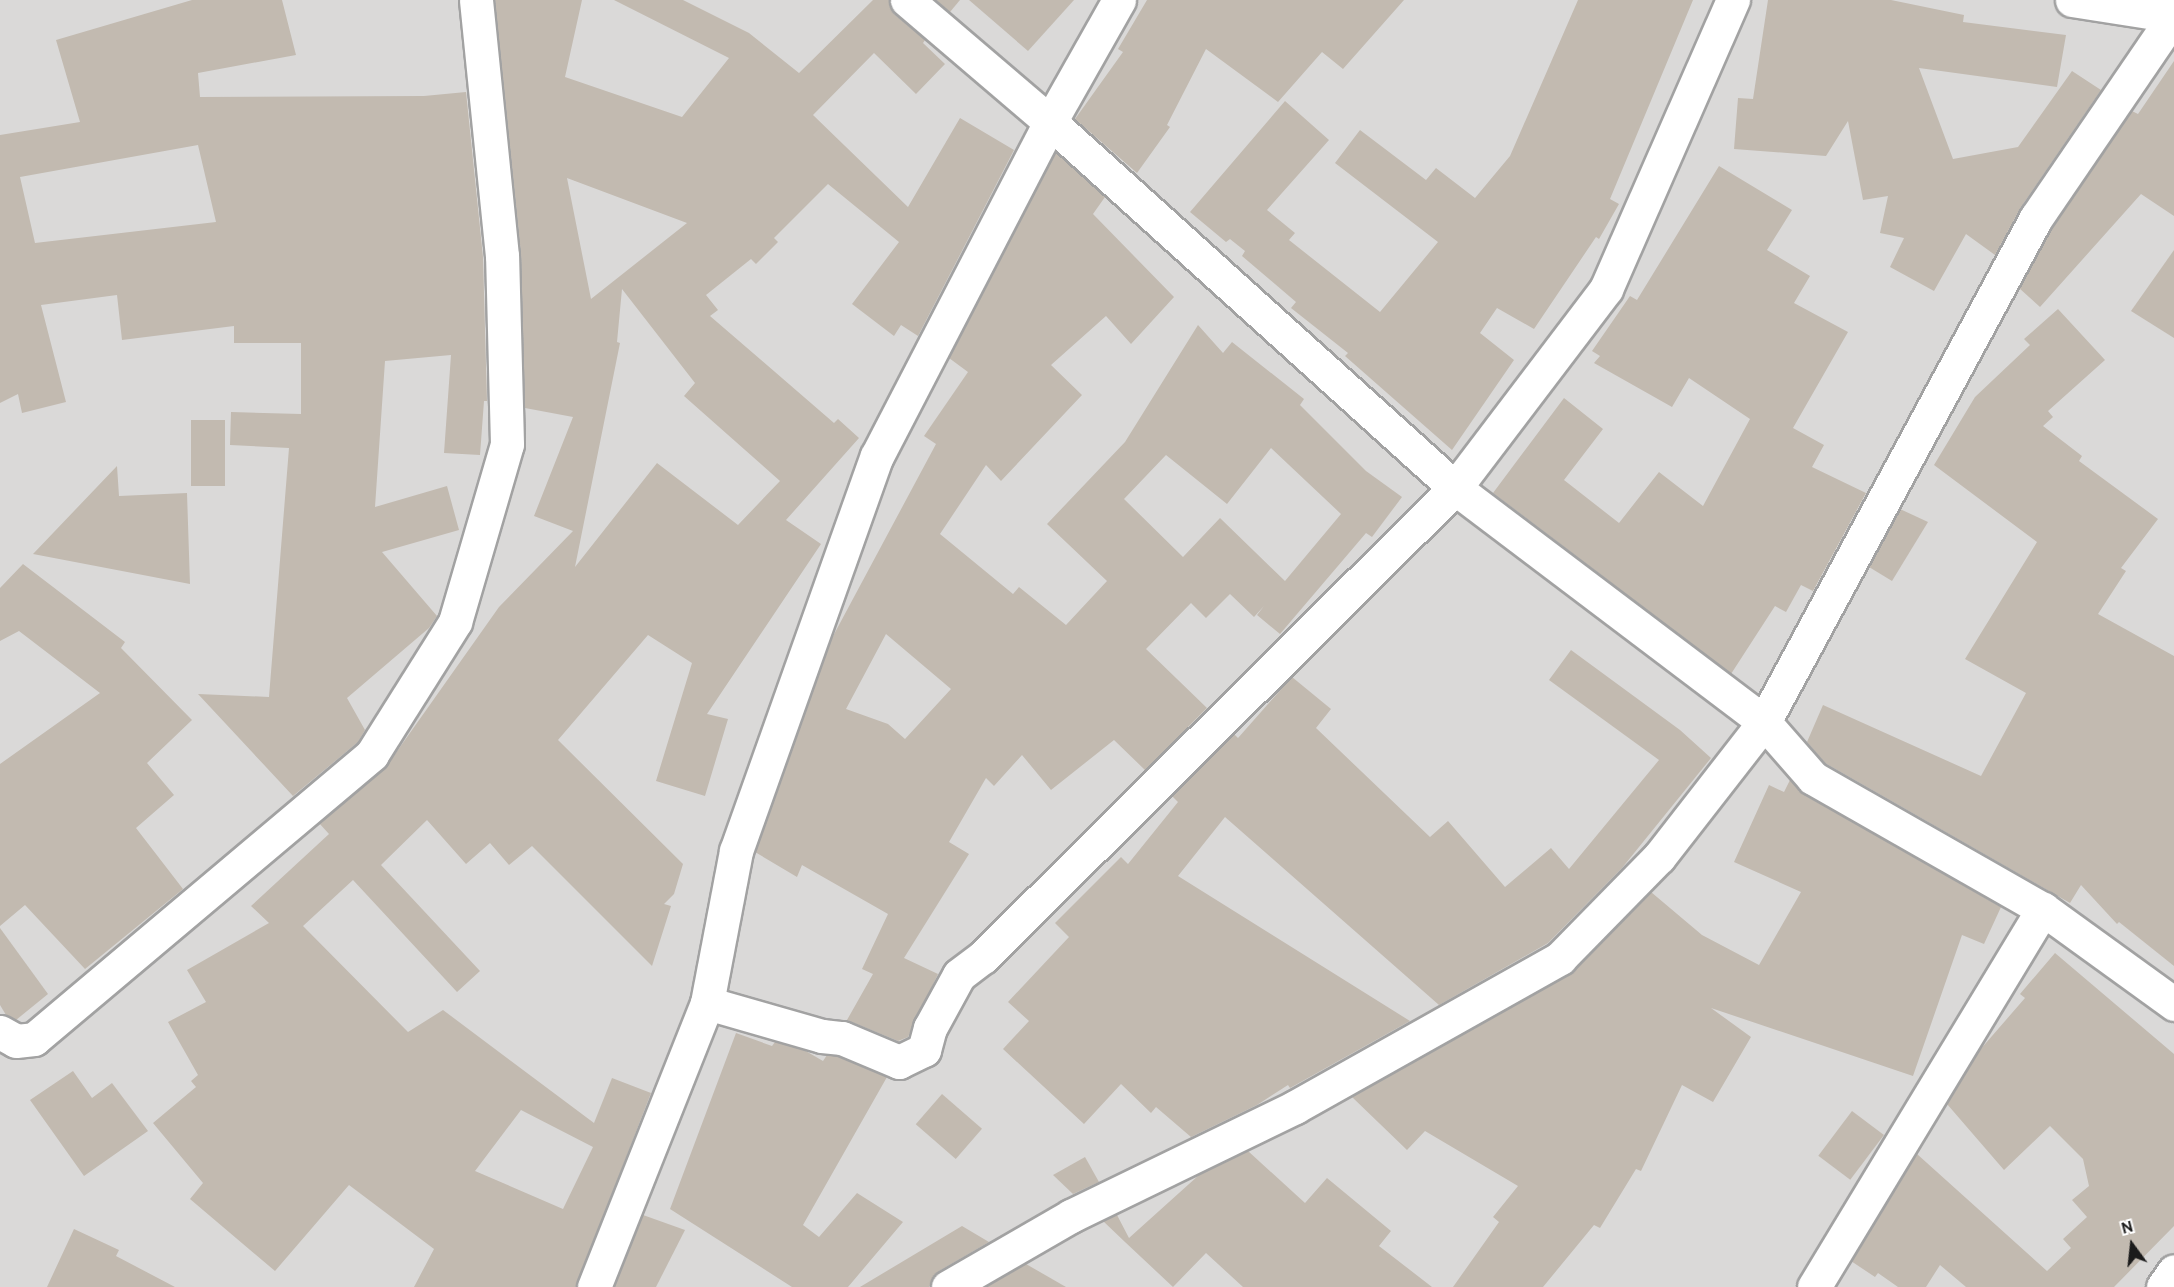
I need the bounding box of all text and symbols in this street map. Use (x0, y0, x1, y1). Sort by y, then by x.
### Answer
north arrow (2102, 1215, 2162, 1275)
text: N (2119, 1216, 2135, 1238)

